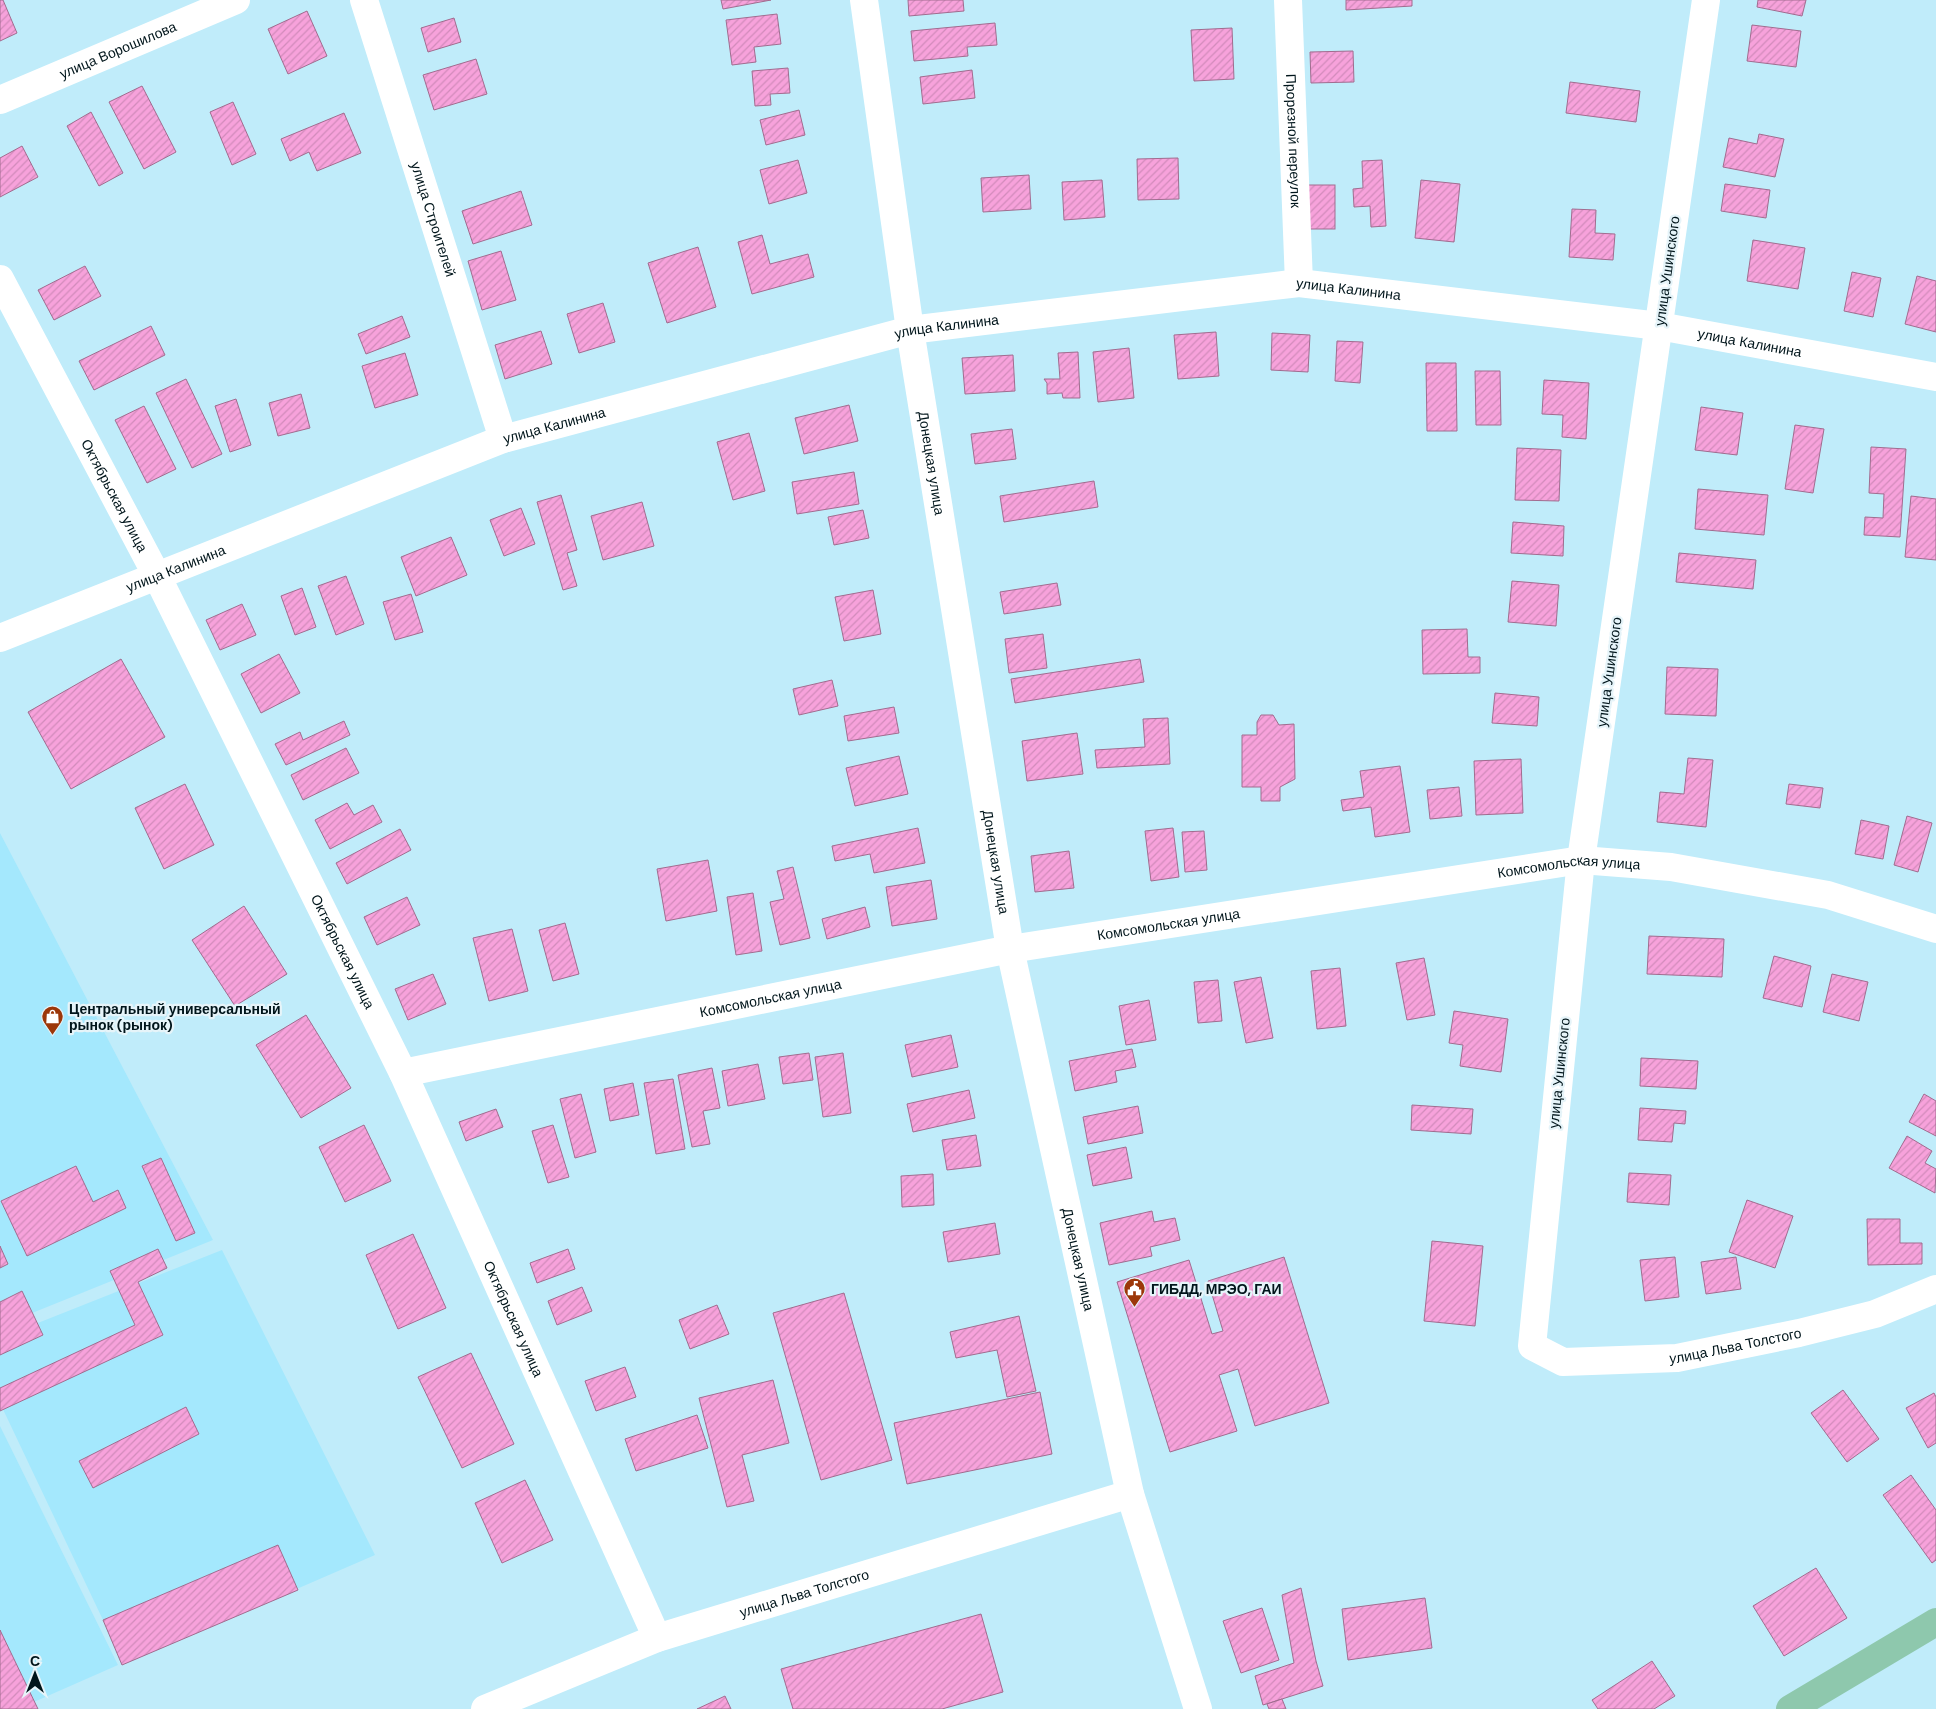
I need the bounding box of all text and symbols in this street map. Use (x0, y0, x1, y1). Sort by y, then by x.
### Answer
street label: улица Ворошилова (57, 17, 179, 83)
street label: Прорезной переулок (1282, 73, 1305, 209)
street label: улица Строителей (407, 160, 460, 279)
street label: улица Ушинского (1650, 215, 1684, 327)
street label: улица Калинина (1295, 274, 1402, 304)
street label: улица Калинина (892, 310, 1000, 343)
street label: улица Калинина (1696, 324, 1803, 361)
street label: улица Калинина (501, 403, 608, 448)
street label: Донецкая улица (914, 410, 949, 517)
street label: Октябрьская улица (77, 436, 152, 555)
street label: улица Калинина (123, 541, 228, 596)
street label: улица Ушинского (1592, 616, 1626, 728)
street label: Донецкая улица (979, 809, 1013, 915)
street label: Комсомольская улица (1496, 851, 1641, 882)
street label: Октябрьская улица (307, 891, 379, 1012)
street label: Комсомольская улица (1096, 904, 1241, 944)
street label: Комсомольская улица (698, 975, 843, 1021)
place label: Центральный универсальный рынок (рынок) (69, 1000, 281, 1034)
shop icon: Центральный универсальный рынок (рынок) (41, 1005, 65, 1036)
street label: улица Ушинского (1544, 1017, 1574, 1129)
street label: Донецкая улица (1058, 1206, 1098, 1313)
street label: Октябрьская улица (480, 1258, 548, 1380)
public building icon: ГИБДД, МРЭО, ГАИ (1123, 1277, 1147, 1308)
place label: ГИБДД, МРЭО, ГАИ (1151, 1280, 1282, 1298)
street label: улица Льва Толстого (1669, 1324, 1803, 1367)
street label: улица Льва Толстого (737, 1565, 871, 1621)
north arrow (10, 1649, 60, 1699)
text: С (30, 1652, 40, 1670)

